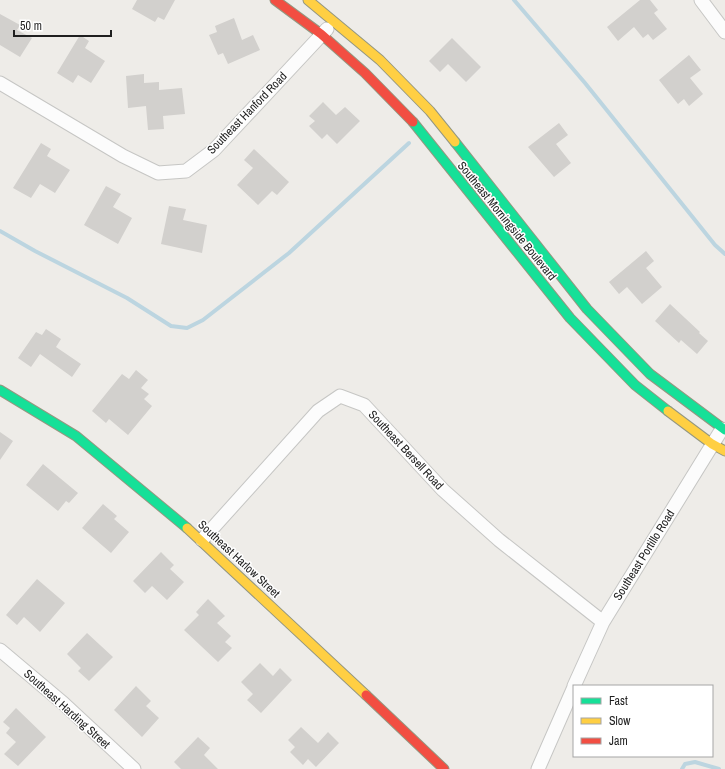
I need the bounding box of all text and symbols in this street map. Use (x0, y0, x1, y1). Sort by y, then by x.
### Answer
scale bar (14, 12, 111, 38)
text: 50 m (20, 18, 42, 34)
street label: Southeast Hanford Road (204, 68, 290, 158)
street label: Southeast Morningside Boulevard (454, 158, 560, 284)
street label: Southeast Bersell Road (365, 407, 447, 493)
street label: Southeast Portillo Road (610, 507, 678, 603)
street label: Southeast Harlow Street (195, 517, 284, 601)
street label: Southeast Harding Street (20, 666, 114, 752)
legend (573, 685, 713, 757)
text: Fast (609, 693, 628, 709)
text: Slow (609, 713, 631, 729)
text: Jam (609, 733, 628, 749)

